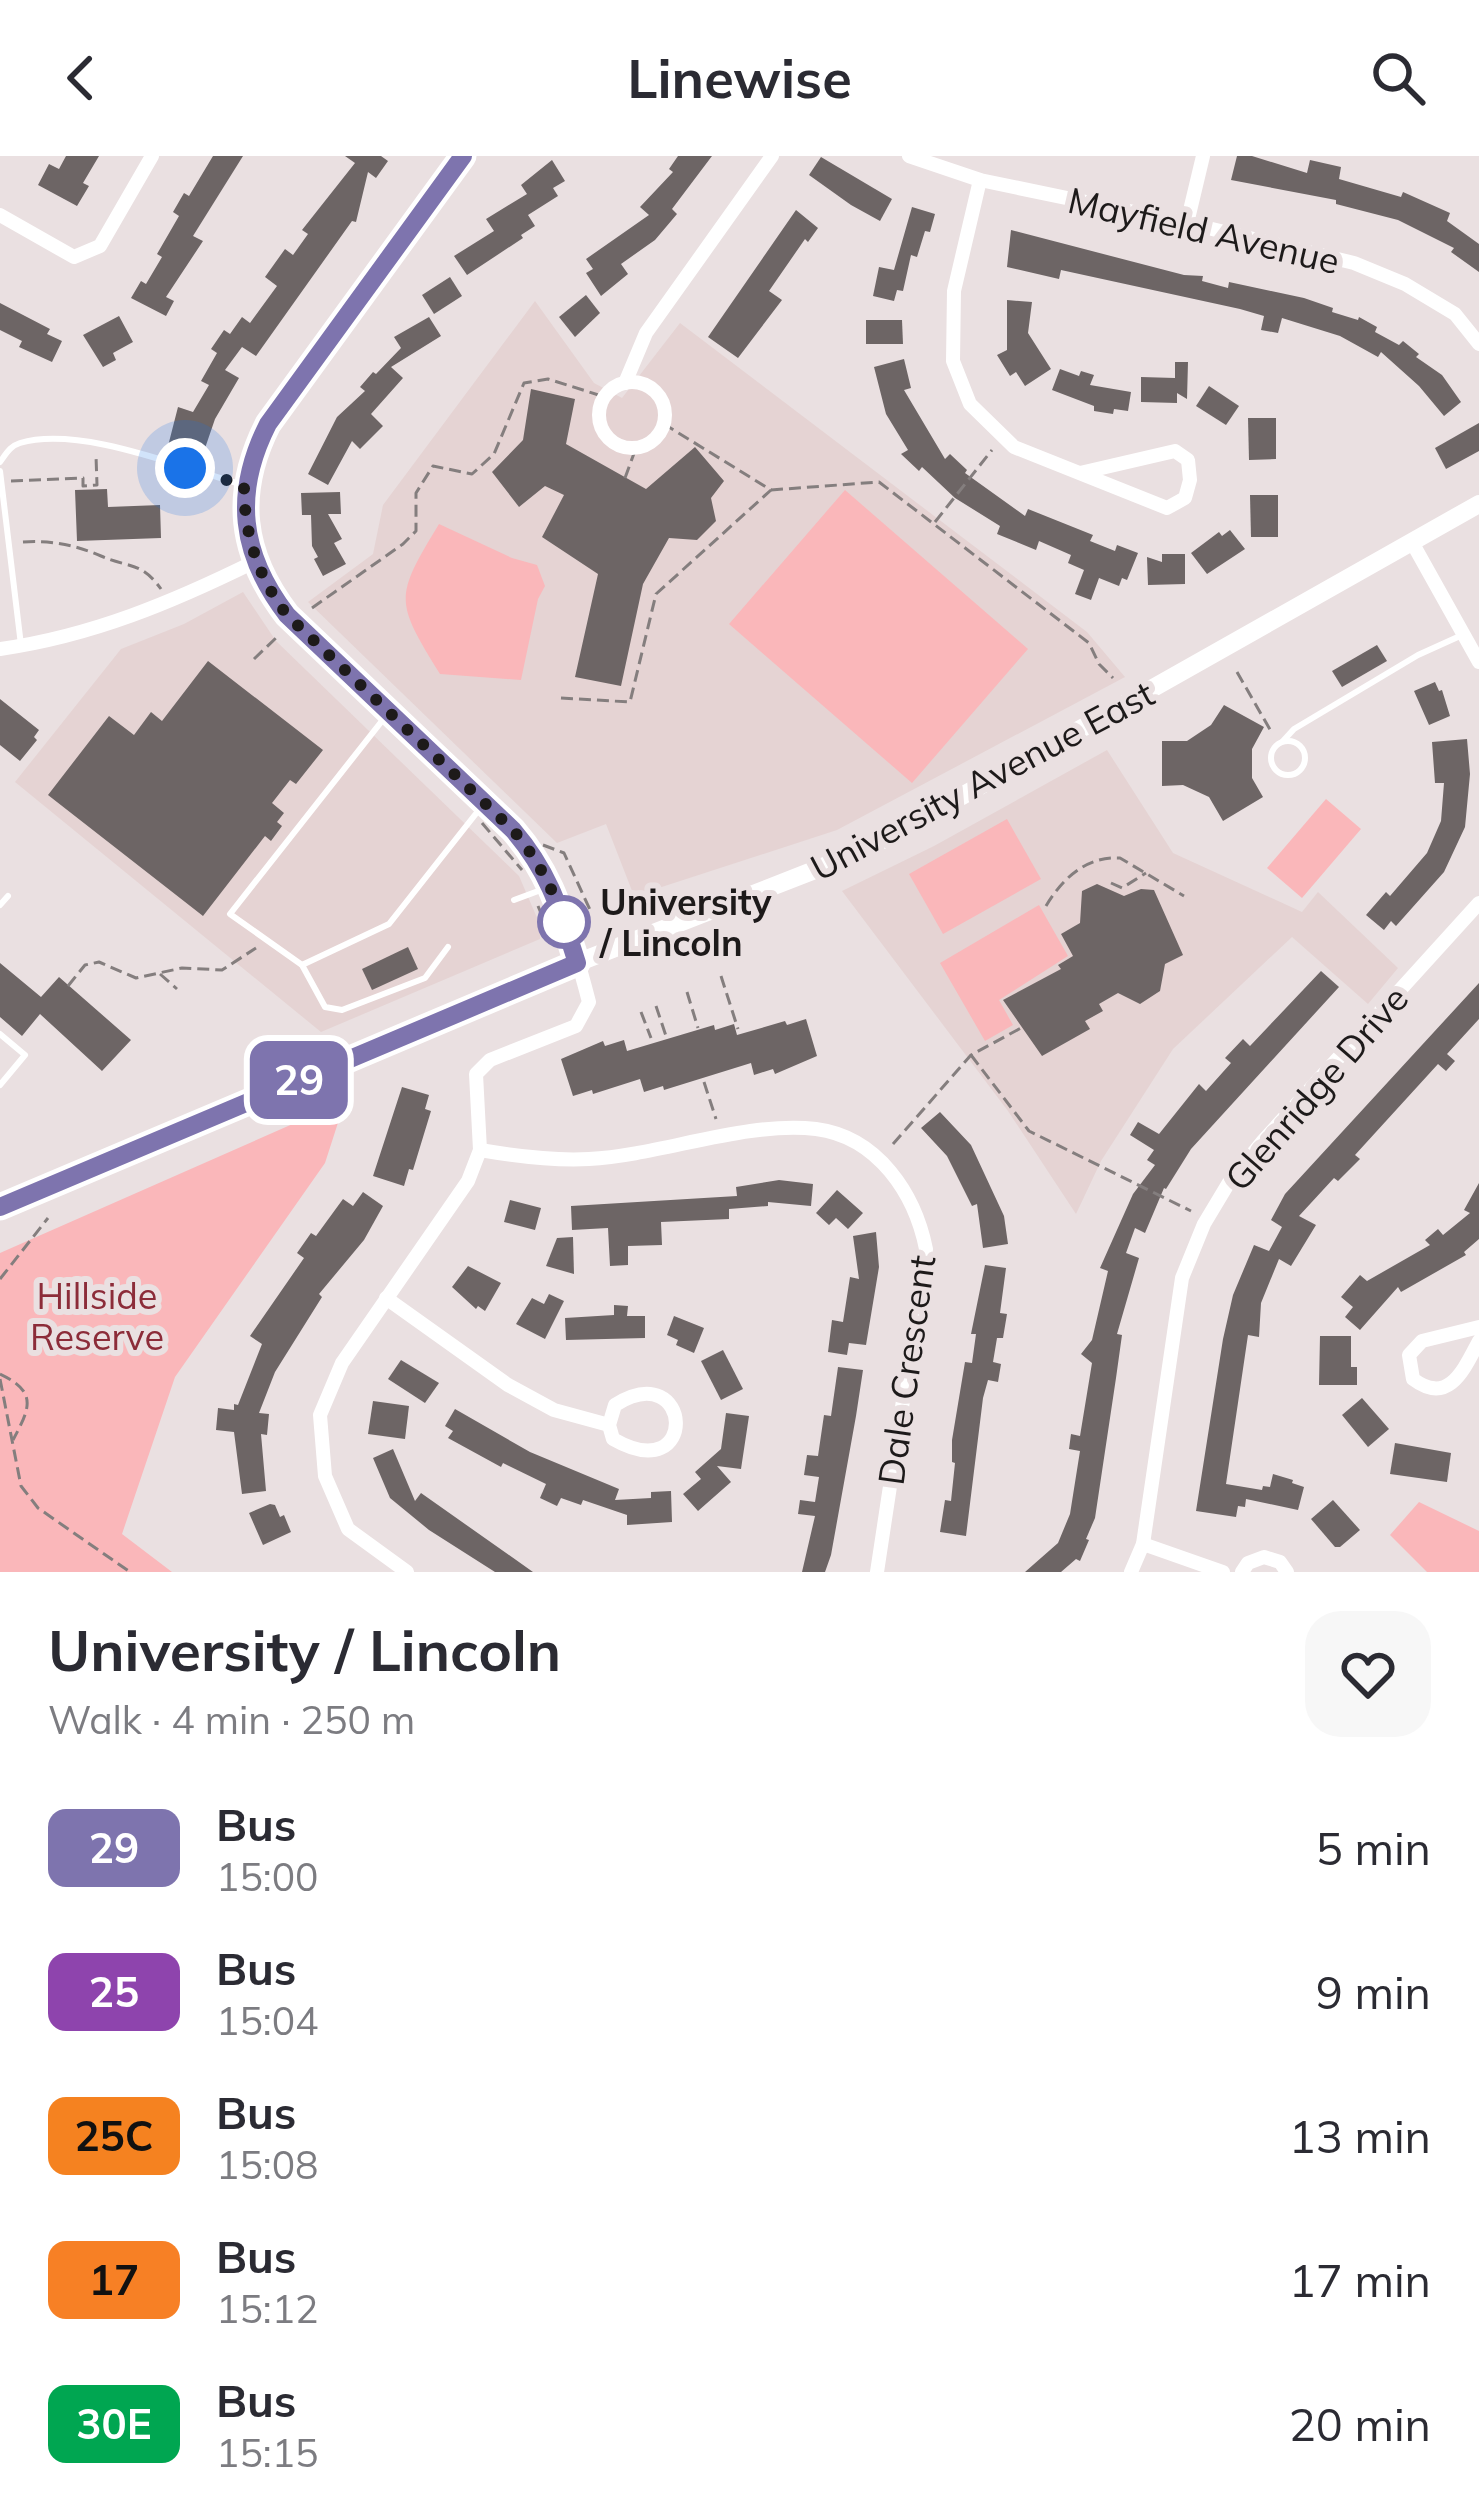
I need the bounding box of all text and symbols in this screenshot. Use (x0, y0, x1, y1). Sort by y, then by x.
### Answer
text: Linewise (627, 44, 852, 112)
icon: back (48, 45, 114, 111)
icon: search (1365, 45, 1431, 111)
street label: Mayfield Avenue (1064, 177, 1344, 283)
your location (155, 438, 215, 498)
street label: University Avenue East (803, 670, 1161, 890)
place label: University / Lincoln (599, 879, 772, 965)
marker: University / Lincoln (539, 897, 589, 947)
street label: Glenridge Drive (1215, 976, 1417, 1200)
line badge: 29 (245, 1041, 353, 1119)
text: 29 (274, 1053, 324, 1106)
street label: Dale Crescent (868, 1252, 944, 1488)
park label: Hillside Reserve (30, 1273, 164, 1359)
button: heart (1305, 1611, 1431, 1737)
text: University / Lincoln (48, 1614, 561, 1685)
text: Walk · 4 min · 250 m (48, 1695, 415, 1744)
text: Bus (216, 1796, 296, 1852)
text: 5 min (1316, 1820, 1431, 1876)
text: 29 (89, 1821, 139, 1874)
text: 15:00 (216, 1852, 319, 1901)
text: Bus (216, 1940, 296, 1996)
text: 9 min (1316, 1964, 1431, 2020)
text: 25 (89, 1965, 139, 2018)
text: 15:04 (216, 1996, 319, 2045)
text: Bus (216, 2084, 296, 2140)
text: 13 min (1289, 2108, 1431, 2164)
text: 25C (74, 2109, 154, 2162)
text: 15:08 (216, 2140, 319, 2189)
text: Bus (216, 2228, 296, 2284)
text: 17 min (1289, 2252, 1431, 2308)
text: 17 (89, 2253, 139, 2306)
text: 15:12 (216, 2284, 319, 2333)
text: Bus (216, 2372, 296, 2428)
text: 20 min (1289, 2396, 1431, 2452)
text: 30E (76, 2397, 152, 2450)
text: 15:15 (216, 2428, 319, 2477)

